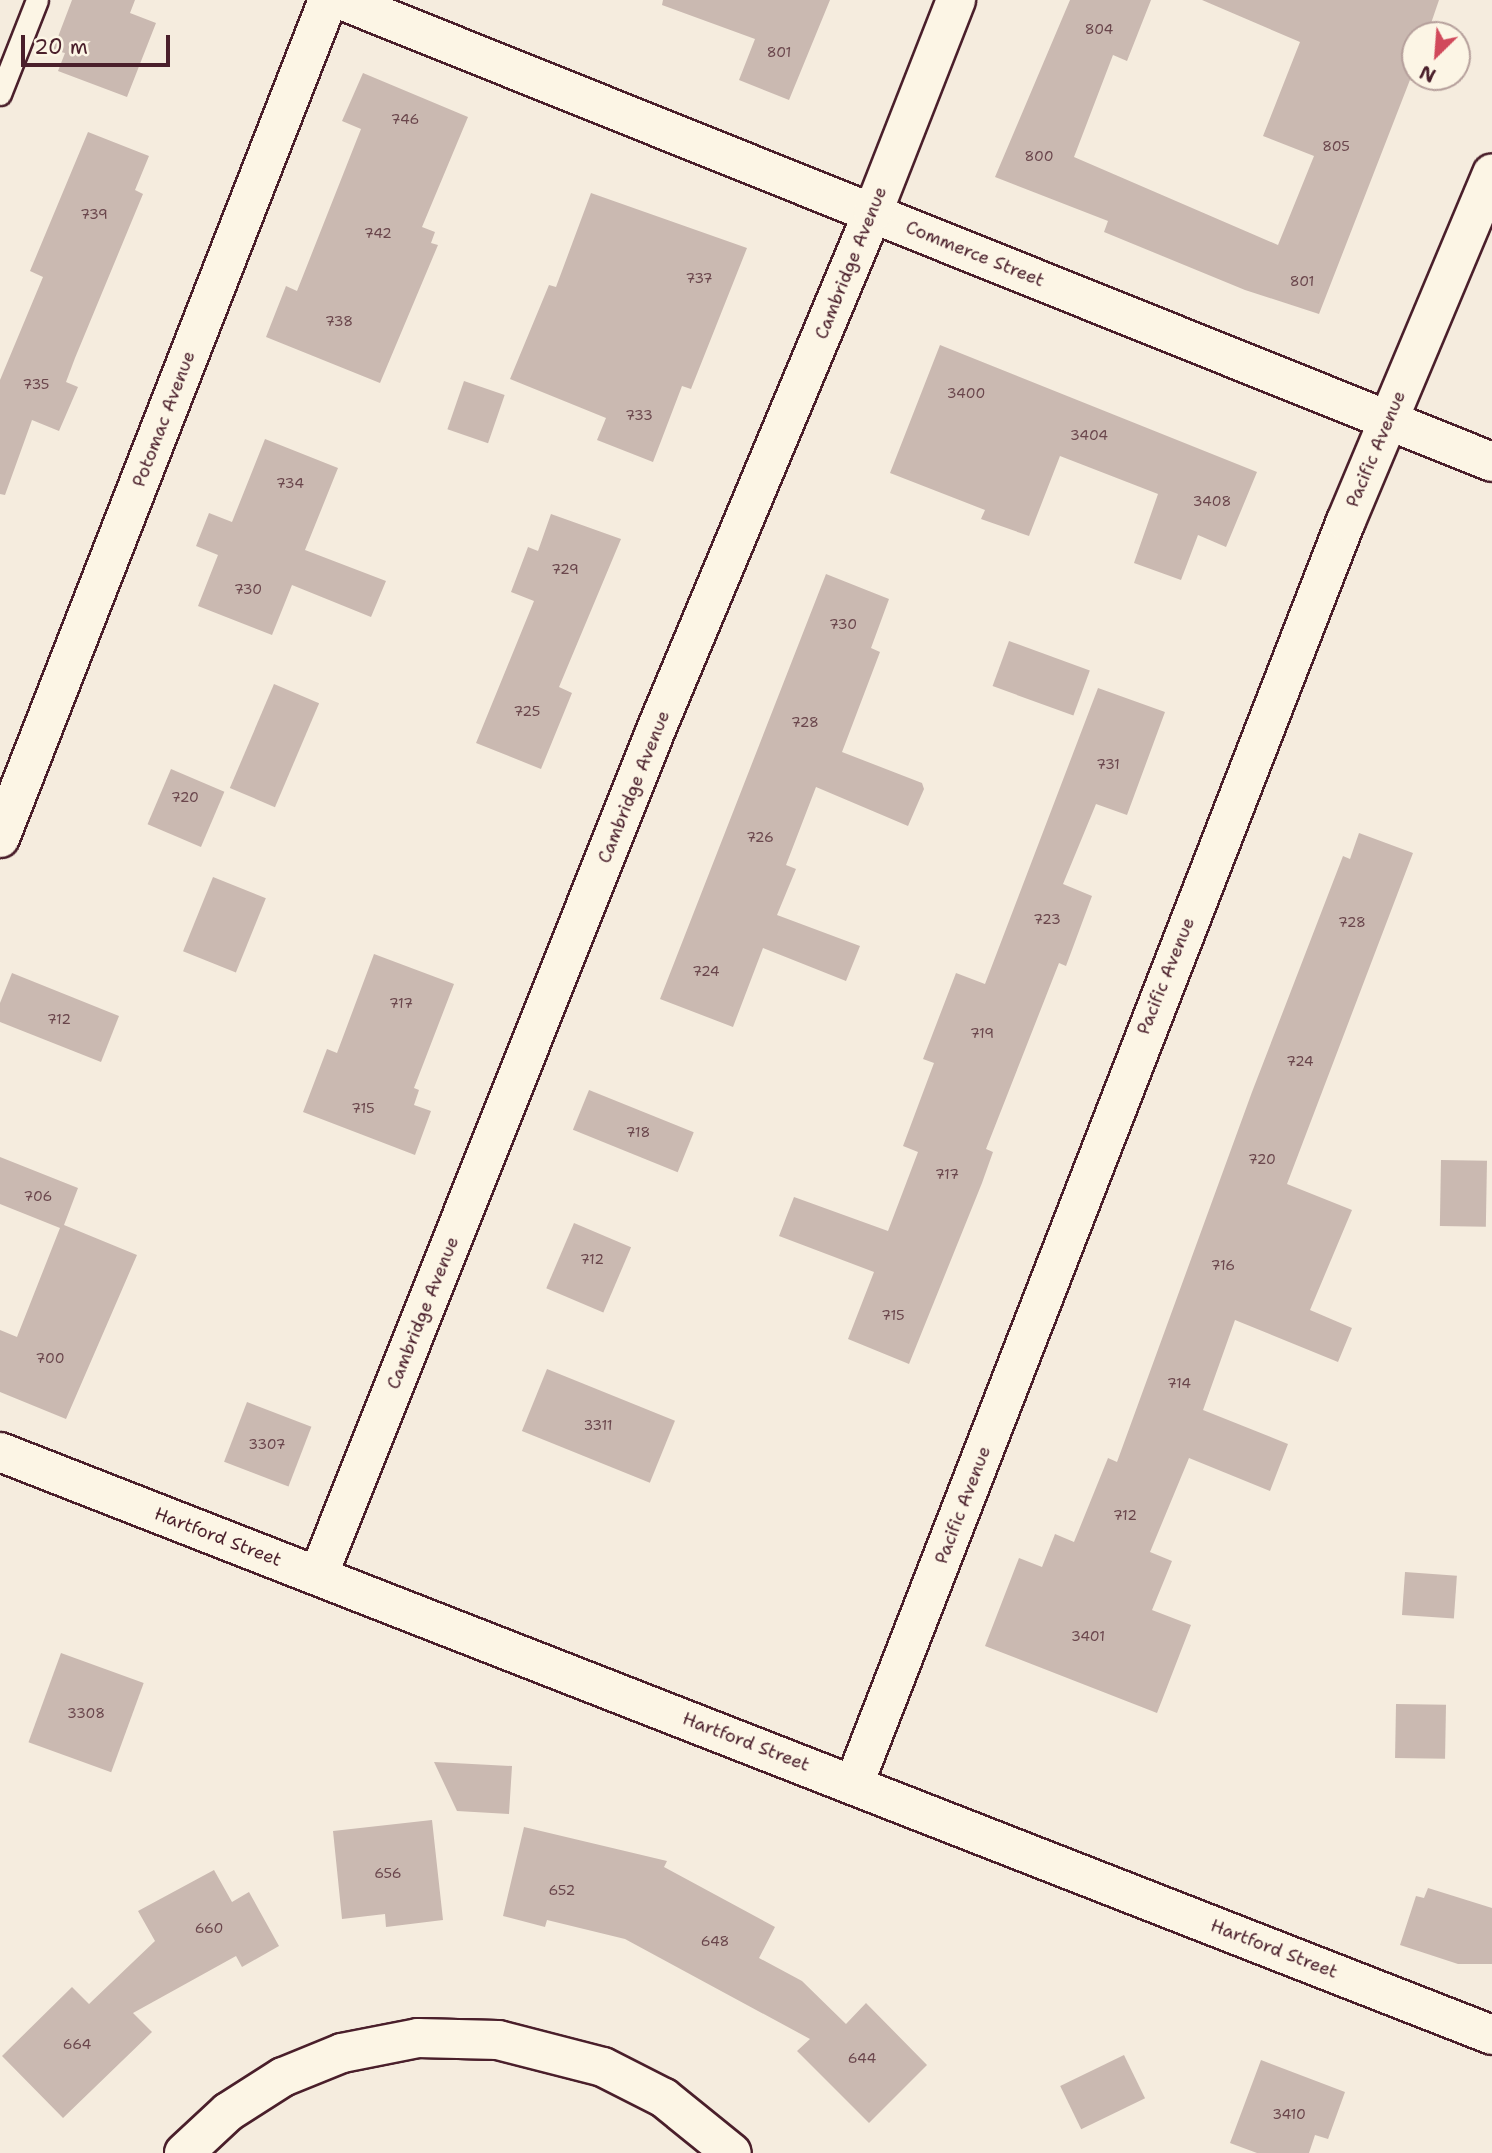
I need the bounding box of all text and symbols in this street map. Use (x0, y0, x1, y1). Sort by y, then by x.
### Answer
scale bar (24, 21, 173, 65)
house number: 804 (1085, 21, 1113, 37)
north arrow (1401, 21, 1471, 91)
text: 20 m (34, 33, 88, 61)
house number: 801 (767, 44, 791, 60)
text: N (1416, 59, 1440, 88)
house number: 746 (391, 111, 419, 127)
house number: 805 (1322, 138, 1350, 154)
house number: 800 (1024, 148, 1054, 164)
street label: Cambridge Avenue (811, 184, 891, 342)
house number: 739 (80, 206, 108, 222)
street label: Commerce Street (902, 216, 1048, 292)
house number: 742 (364, 225, 392, 241)
house number: 737 (685, 270, 713, 286)
house number: 801 (1290, 273, 1314, 289)
house number: 738 (325, 313, 353, 329)
street label: Potomac Avenue (128, 348, 200, 490)
house number: 735 (23, 376, 49, 392)
house number: 3400 (947, 385, 985, 401)
street label: Pacific Avenue (1342, 387, 1410, 511)
house number: 733 (625, 407, 653, 423)
house number: 3404 (1070, 427, 1108, 443)
house number: 734 (276, 475, 304, 491)
house number: 3408 (1193, 493, 1231, 509)
house number: 729 (551, 561, 579, 577)
house number: 730 (234, 581, 262, 597)
house number: 730 (829, 616, 857, 632)
house number: 725 (514, 703, 540, 719)
street label: Cambridge Avenue (594, 708, 674, 866)
house number: 728 (791, 714, 819, 730)
house number: 731 (1096, 756, 1120, 772)
house number: 720 (171, 789, 199, 805)
house number: 726 (746, 829, 774, 845)
house number: 723 (1033, 911, 1061, 927)
street label: Pacific Avenue (1133, 914, 1199, 1038)
house number: 728 (1338, 914, 1366, 930)
house number: 724 (692, 963, 720, 979)
house number: 717 (389, 995, 413, 1011)
house number: 712 (47, 1011, 71, 1027)
house number: 719 (970, 1025, 994, 1041)
house number: 724 (1286, 1053, 1314, 1069)
house number: 715 (351, 1100, 375, 1116)
house number: 718 (626, 1124, 650, 1140)
house number: 720 (1248, 1151, 1276, 1167)
house number: 717 (935, 1166, 959, 1182)
house number: 706 (24, 1188, 52, 1204)
street label: Cambridge Avenue (383, 1234, 463, 1392)
house number: 712 (580, 1251, 604, 1267)
house number: 716 (1211, 1257, 1235, 1273)
house number: 715 (881, 1307, 905, 1323)
house number: 700 (36, 1350, 64, 1366)
house number: 714 (1167, 1375, 1191, 1391)
house number: 3311 (583, 1417, 613, 1433)
house number: 3307 (248, 1436, 286, 1452)
street label: Pacific Avenue (931, 1443, 995, 1567)
street label: Hartford Street (151, 1503, 285, 1571)
house number: 712 (1113, 1507, 1137, 1523)
house number: 3401 (1071, 1628, 1105, 1644)
house number: 3308 (67, 1705, 105, 1721)
street label: Hartford Street (679, 1708, 813, 1776)
house number: 656 (374, 1865, 402, 1881)
house number: 652 (549, 1882, 575, 1898)
street label: Hartford Street (1207, 1915, 1341, 1983)
house number: 660 (195, 1920, 223, 1936)
house number: 648 (701, 1933, 729, 1949)
house number: 664 (63, 2036, 91, 2052)
house number: 644 (848, 2050, 876, 2066)
house number: 3410 (1272, 2106, 1306, 2122)

